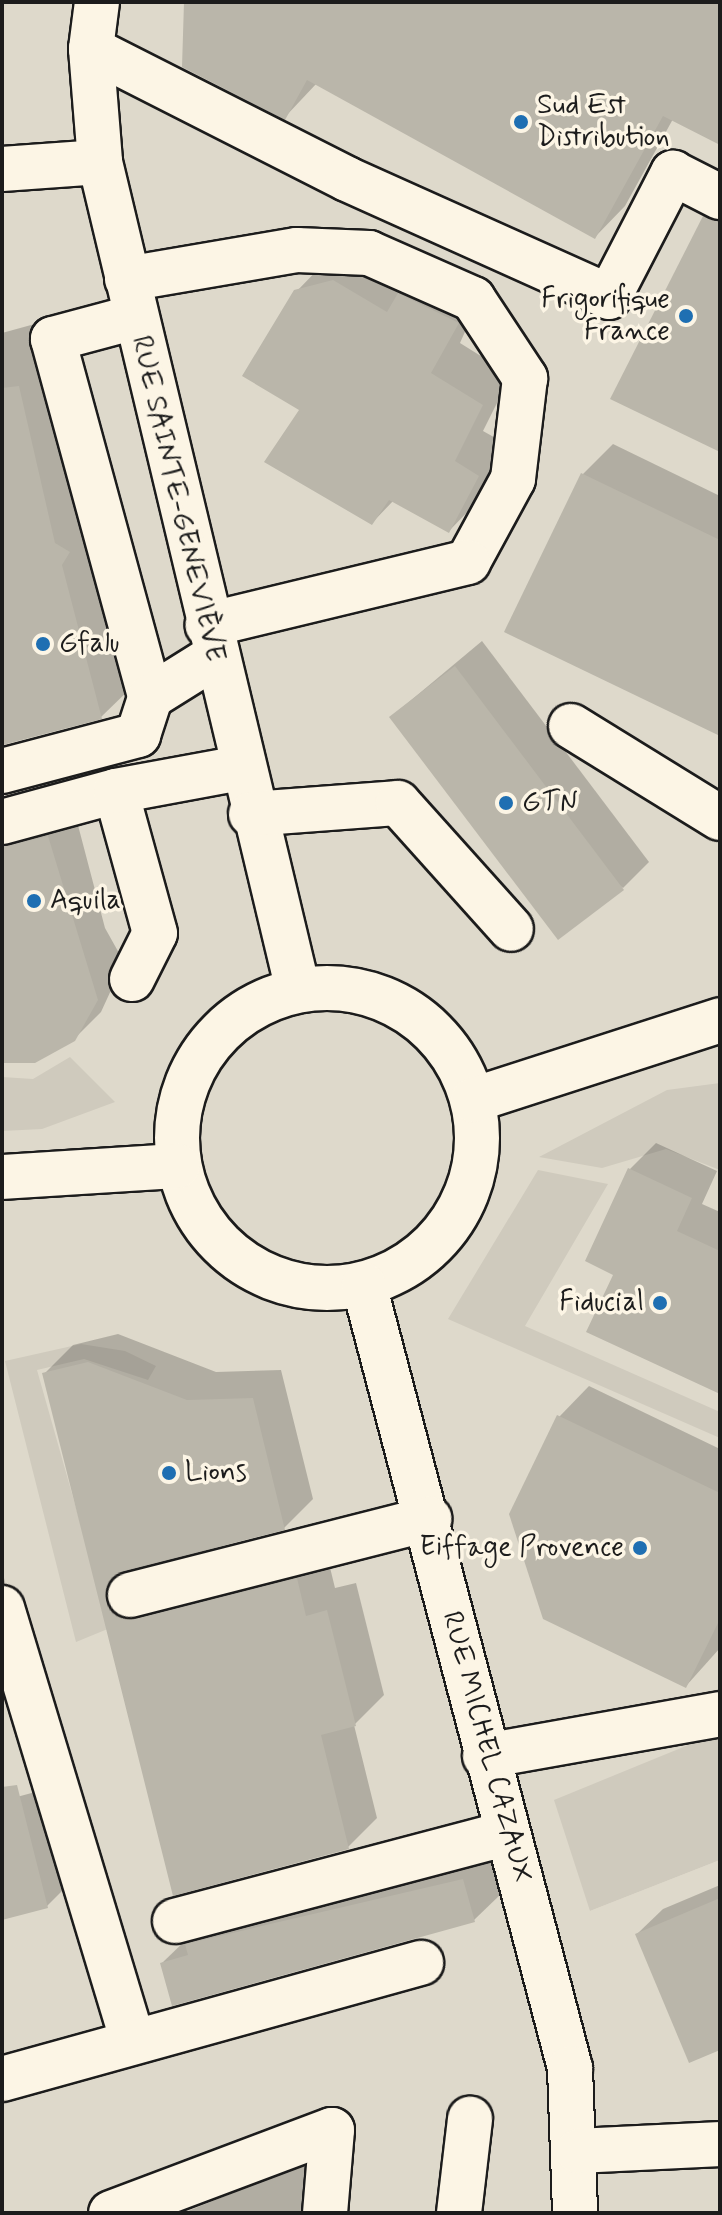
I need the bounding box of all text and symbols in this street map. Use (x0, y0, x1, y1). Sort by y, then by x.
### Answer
place label: Sud Est Distribution (537, 89, 670, 155)
marker: Sud Est Distribution (512, 113, 530, 131)
place label: Frigorifique France (541, 283, 670, 349)
marker: Frigorifique France (677, 307, 695, 325)
street label: RUE SAINTE-GENEVIÈVE (123, 334, 231, 664)
place label: Gfalu (59, 627, 120, 661)
marker: Gfalu (34, 635, 52, 653)
place label: GTN (522, 786, 578, 820)
marker: GTN (497, 794, 515, 812)
place label: Aquila (50, 884, 121, 918)
marker: Aquila (25, 892, 43, 910)
place label: Fiducial (559, 1286, 644, 1320)
marker: Fiducial (651, 1294, 669, 1312)
place label: Lions (185, 1456, 247, 1490)
marker: Lions (160, 1464, 178, 1482)
place label: Eiffage Provence (419, 1531, 624, 1565)
marker: Eiffage Provence (631, 1539, 649, 1557)
street label: RUE MICHEL CAZAUX (433, 1604, 539, 1890)

